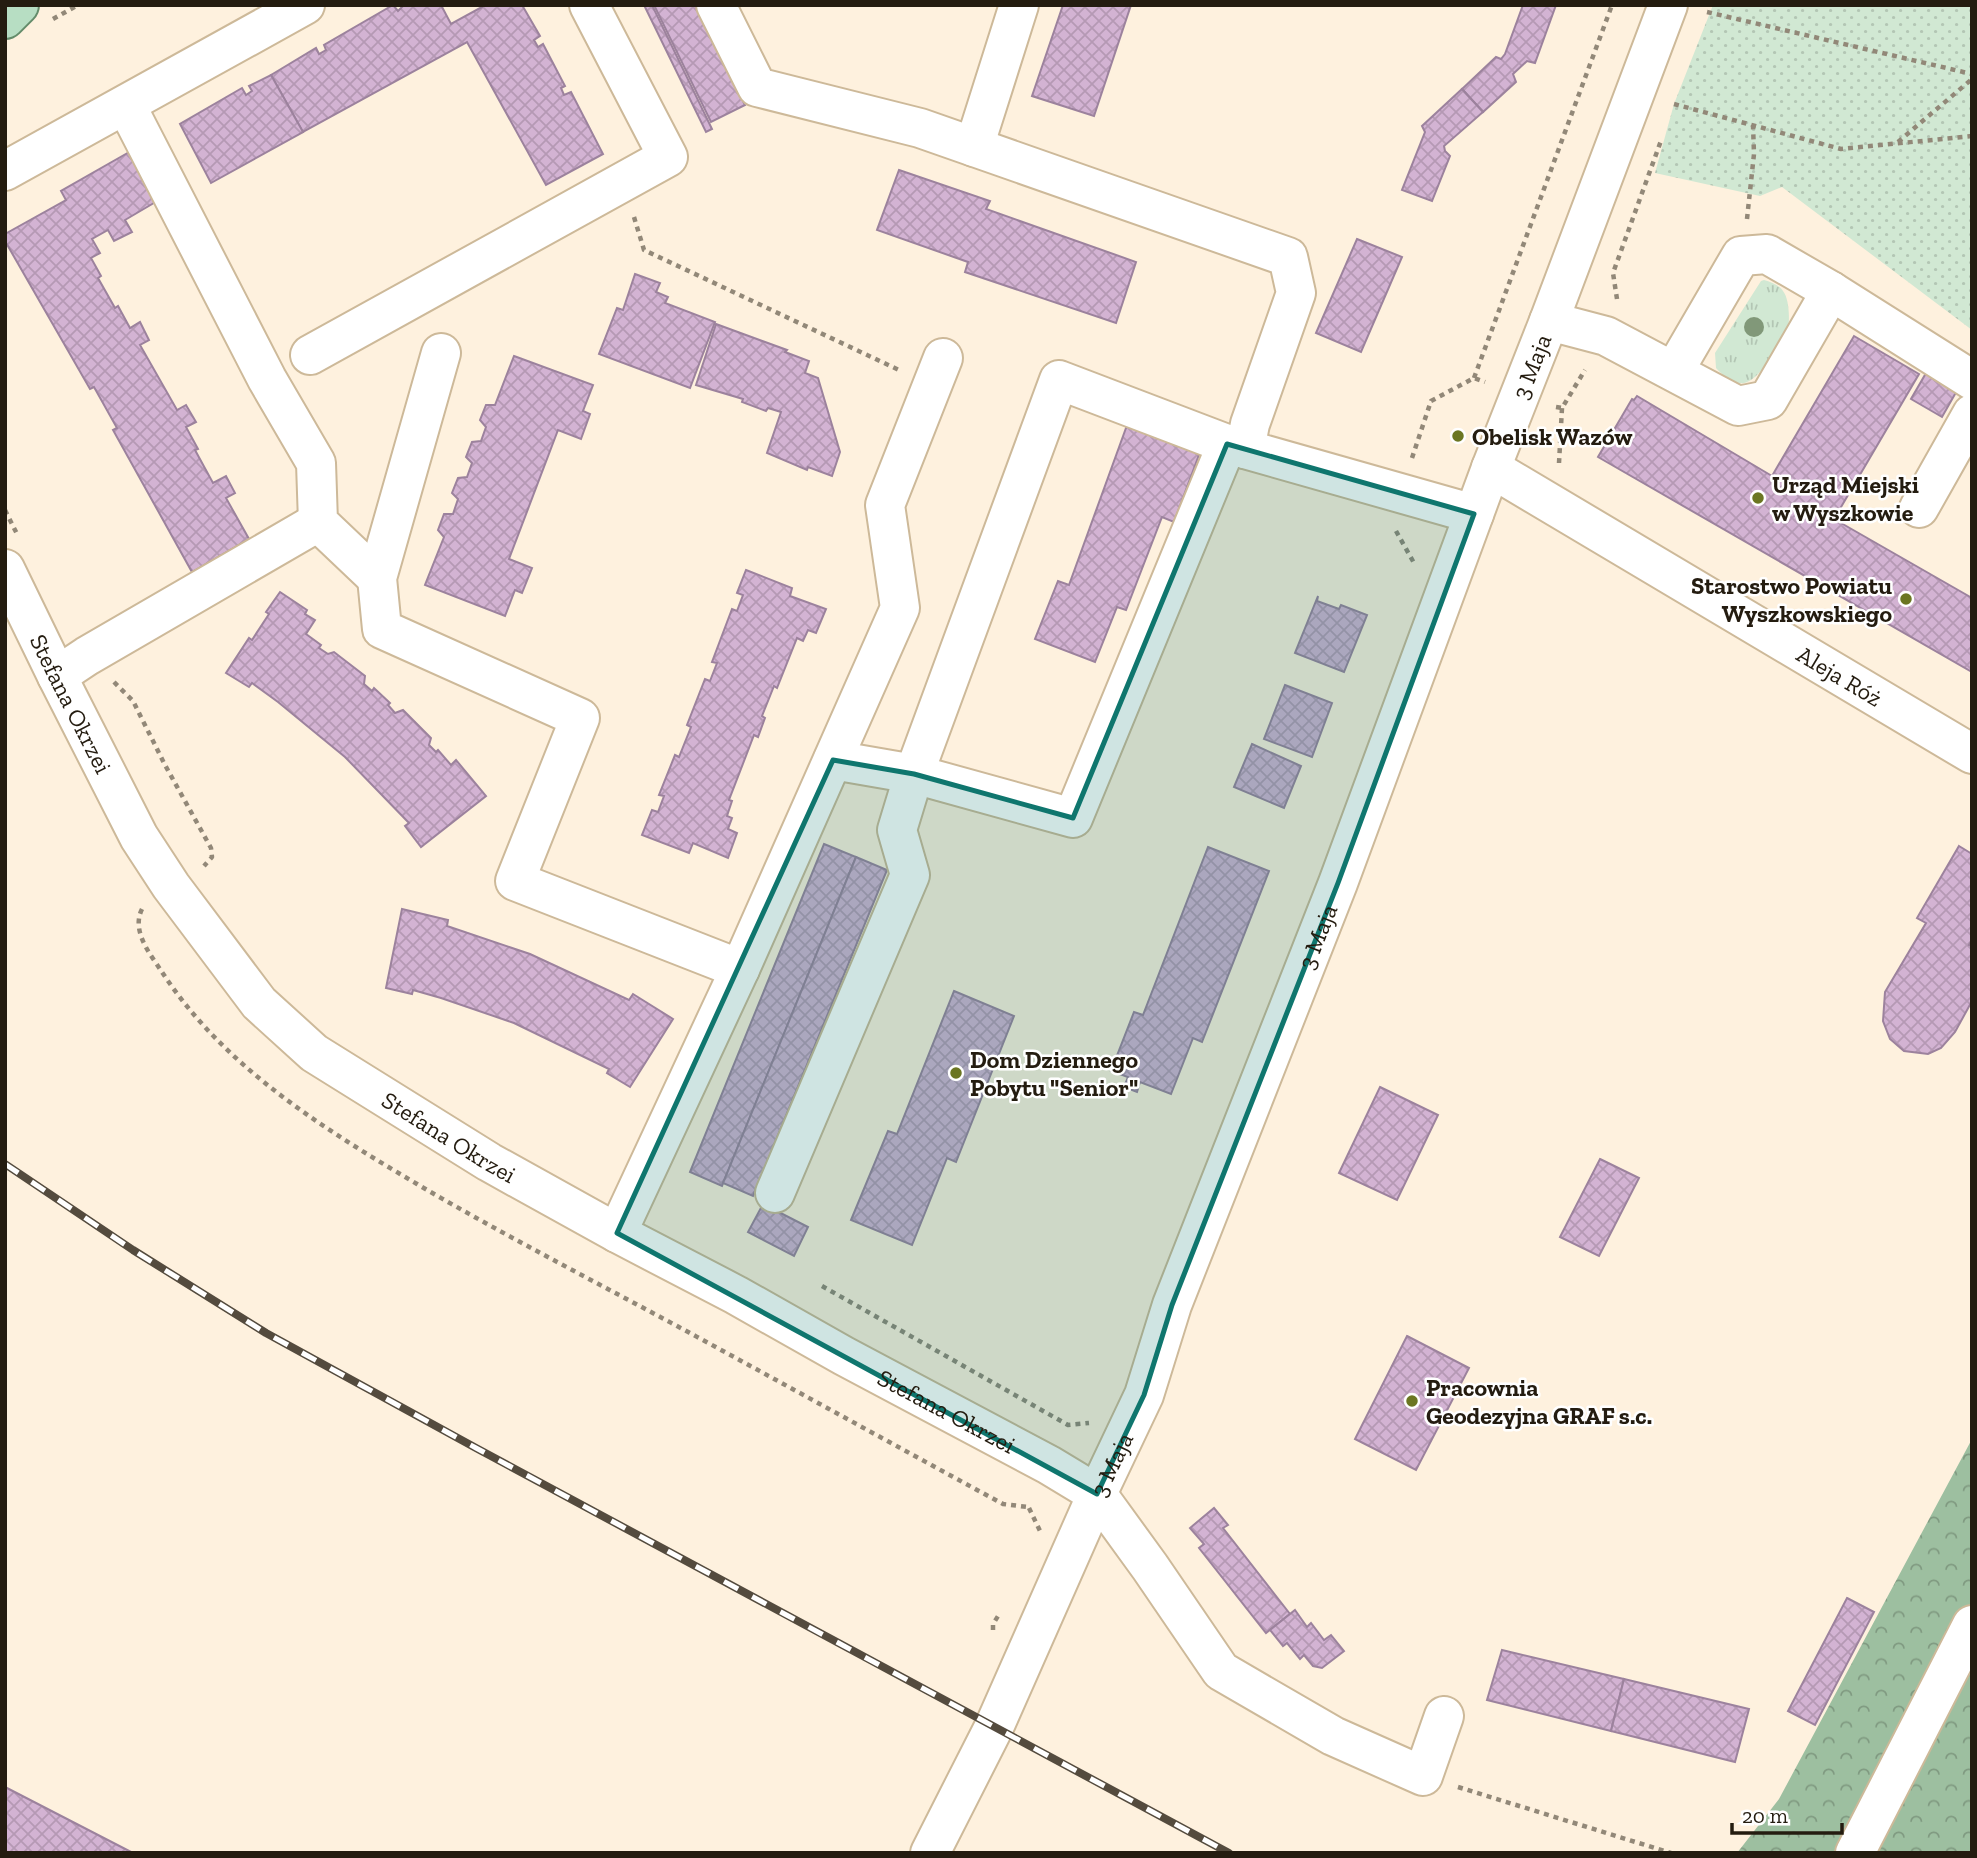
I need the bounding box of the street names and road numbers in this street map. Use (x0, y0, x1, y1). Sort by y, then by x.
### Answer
street label: 3 Maja (1505, 329, 1557, 403)
street label: Stefana Okrzei (24, 629, 119, 778)
street label: Aleja Róż (1792, 639, 1888, 712)
street label: 3 Maja (1291, 899, 1343, 973)
street label: Stefana Okrzei (377, 1085, 522, 1189)
street label: Stefana Okrzei (873, 1362, 1021, 1459)
street label: 3 Maja (1084, 1427, 1139, 1501)

